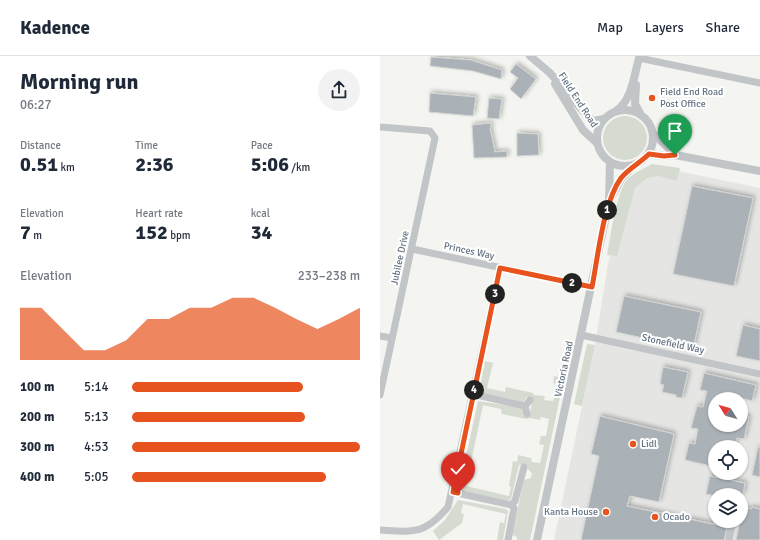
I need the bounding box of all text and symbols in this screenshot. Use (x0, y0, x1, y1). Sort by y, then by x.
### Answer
text: Kadence (20, 16, 90, 40)
text: Map (597, 19, 623, 36)
text: Layers (645, 19, 684, 36)
text: Share (706, 19, 740, 36)
text: Morning run (20, 68, 139, 95)
button: share (318, 69, 360, 111)
street label: Field End Road (556, 70, 600, 130)
place label: Field End Road Post Office (660, 86, 723, 110)
marker: Field End Road Post Office (647, 93, 657, 103)
text: 06:27 (20, 97, 52, 113)
pin (658, 114, 692, 155)
icon: arrive (664, 120, 686, 142)
text: Distance (20, 139, 61, 152)
text: Time (135, 139, 158, 152)
text: Pace (251, 139, 273, 152)
text: 0.51 (20, 152, 58, 177)
text: 2:36 (135, 152, 174, 177)
text: 5:06 (251, 152, 289, 177)
text: km (58, 161, 75, 174)
text: /km (289, 161, 310, 174)
pin: 1 (597, 200, 617, 220)
text: 1 (604, 203, 610, 216)
text: Elevation (20, 207, 64, 220)
text: Heart rate (135, 207, 183, 220)
text: kcal (251, 207, 270, 220)
text: 7 (20, 220, 31, 245)
text: 152 (135, 220, 168, 245)
text: 34 (251, 220, 272, 245)
text: m (31, 229, 42, 242)
text: bpm (168, 229, 191, 242)
street label: Jubilee Drive (388, 230, 412, 286)
street label: Princes Way (443, 240, 496, 262)
text: Elevation (20, 268, 72, 284)
text: 233–238 m (298, 268, 360, 284)
pin: 2 (562, 273, 582, 293)
text: 2 (569, 276, 575, 289)
pin: 3 (485, 284, 505, 304)
text: 3 (492, 287, 498, 300)
street label: Stonefield Way (641, 332, 706, 357)
street label: Victoria Road (552, 340, 576, 398)
text: 100 m (20, 379, 54, 395)
text: 5:14 (84, 379, 109, 395)
pin: 4 (464, 380, 484, 400)
text: 4 (471, 383, 477, 396)
north arrow (708, 392, 748, 432)
map controls (708, 392, 748, 528)
text: 200 m (20, 409, 54, 425)
text: 5:13 (84, 409, 109, 425)
place label: Lidl (641, 438, 657, 450)
text: 300 m (20, 439, 54, 455)
text: 4:53 (84, 439, 109, 455)
marker: Lidl (628, 439, 638, 449)
button: locate (708, 440, 748, 480)
pin (441, 452, 475, 493)
icon: check (447, 458, 469, 480)
text: 400 m (20, 469, 54, 485)
text: 5:05 (84, 469, 109, 485)
button: layers (708, 488, 748, 528)
place label: Kanta House (544, 506, 598, 518)
marker: Kanta House (601, 507, 611, 517)
place label: Ocado (663, 511, 690, 523)
marker: Ocado (650, 512, 660, 522)

